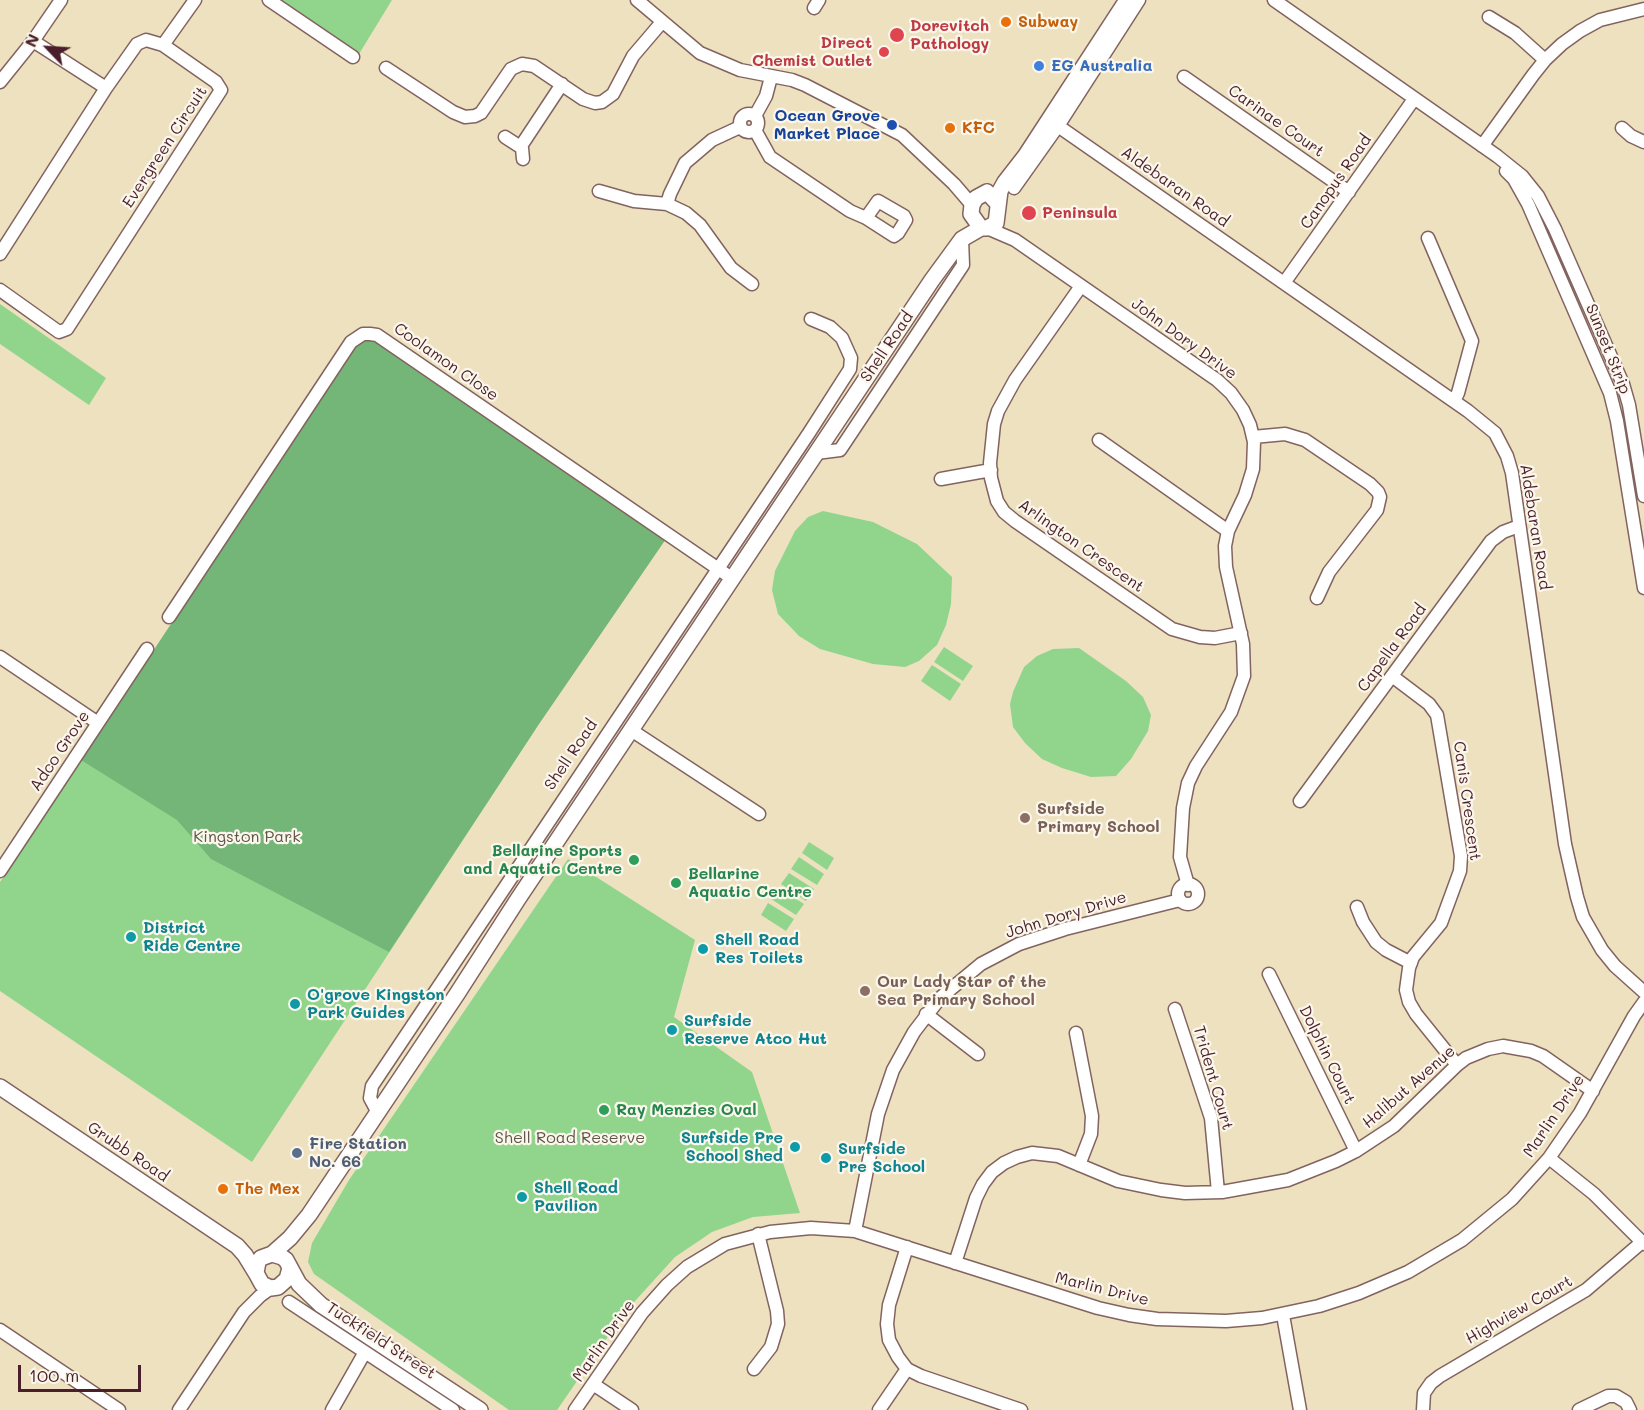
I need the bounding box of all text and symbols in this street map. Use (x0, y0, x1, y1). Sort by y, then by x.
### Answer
place label: Subway (1018, 12, 1078, 32)
marker: Subway (999, 15, 1013, 29)
place label: Dorevitch Pathology (910, 16, 989, 54)
north arrow (18, 18, 78, 78)
marker: Dorevitch Pathology (888, 26, 906, 44)
text: N (19, 30, 43, 50)
place label: Direct Chemist Outlet (752, 33, 872, 71)
marker: Direct Chemist Outlet (877, 45, 891, 59)
place label: EG Australia (1051, 56, 1153, 76)
marker: EG Australia (1032, 59, 1046, 73)
street label: Carinae Court (1224, 81, 1328, 161)
street label: Evergreen Circuit (119, 83, 211, 211)
place label: Ocean Grove Market Place (774, 106, 880, 144)
marker: Ocean Grove Market Place (885, 118, 899, 132)
place label: KFC (962, 118, 995, 138)
marker: KFC (943, 121, 957, 135)
street label: Canopus Road (1296, 131, 1376, 233)
street label: Aldebaran Road (1117, 143, 1233, 231)
place label: Peninsula (1042, 203, 1118, 223)
marker: Peninsula (1020, 204, 1038, 222)
street label: John Dory Drive (1128, 294, 1240, 384)
street label: Sunset Strip (1581, 301, 1635, 397)
street label: Shell Road (856, 308, 918, 386)
street label: Coolamon Close (390, 319, 502, 405)
street label: Aldebaran Road (1516, 463, 1554, 591)
street label: Arlington Crescent (1014, 495, 1148, 597)
street label: Capella Road (1354, 600, 1430, 696)
street label: Adco Grove (26, 707, 94, 795)
street label: Shell Road (540, 716, 602, 794)
street label: Canis Crescent (1449, 740, 1485, 862)
place label: Surfside Primary School (1037, 799, 1160, 837)
marker: Surfside Primary School (1018, 811, 1032, 825)
park label: Kingston Park (193, 827, 301, 847)
place label: Bellarine Sports and Aquatic Centre (463, 841, 622, 879)
marker: Bellarine Sports and Aquatic Centre (627, 853, 641, 867)
place label: Bellarine Aquatic Centre (688, 864, 812, 902)
marker: Bellarine Aquatic Centre (669, 876, 683, 890)
street label: John Dory Drive (1003, 887, 1129, 943)
place label: District Ride Centre (143, 918, 240, 956)
marker: District Ride Centre (124, 930, 138, 944)
place label: Shell Road Res Toilets (715, 930, 803, 968)
marker: Shell Road Res Toilets (696, 942, 710, 956)
place label: Our Lady Star of the Sea Primary School (877, 972, 1046, 1010)
marker: Our Lady Star of the Sea Primary School (858, 984, 872, 998)
place label: O'grove Kingston Park Guides (307, 985, 445, 1023)
marker: O'grove Kingston Park Guides (288, 997, 302, 1011)
street label: Dolphin Court (1295, 1003, 1359, 1107)
place label: Surfside Reserve Atco Hut (684, 1011, 827, 1049)
marker: Surfside Reserve Atco Hut (665, 1023, 679, 1037)
street label: Trident Court (1189, 1024, 1237, 1132)
street label: Halibut Avenue (1359, 1041, 1459, 1133)
street label: Marlin Drive (1519, 1071, 1589, 1161)
place label: Ray Menzies Oval (616, 1100, 757, 1120)
marker: Ray Menzies Oval (597, 1103, 611, 1117)
street label: Grubb Road (84, 1118, 172, 1186)
park label: Shell Road Reserve (495, 1128, 645, 1148)
place label: Surfside Pre School Shed (681, 1128, 783, 1166)
place label: Fire Station No. 66 (309, 1134, 407, 1172)
place label: Surfside Pre School (838, 1139, 925, 1177)
marker: Surfside Pre School Shed (788, 1140, 802, 1154)
marker: Fire Station No. 66 (290, 1146, 304, 1160)
marker: Surfside Pre School (819, 1151, 833, 1165)
place label: Shell Road Pavilion (534, 1178, 618, 1216)
place label: The Mex (235, 1179, 300, 1199)
marker: The Mex (216, 1182, 230, 1196)
marker: Shell Road Pavilion (515, 1190, 529, 1204)
street label: Marlin Drive (1053, 1268, 1151, 1310)
street label: Highview Court (1462, 1272, 1576, 1348)
street label: Marlin Drive (569, 1296, 639, 1386)
street label: Tuckfield Street (323, 1298, 439, 1384)
scale bar (21, 1353, 144, 1391)
text: 100 m (29, 1363, 79, 1387)

